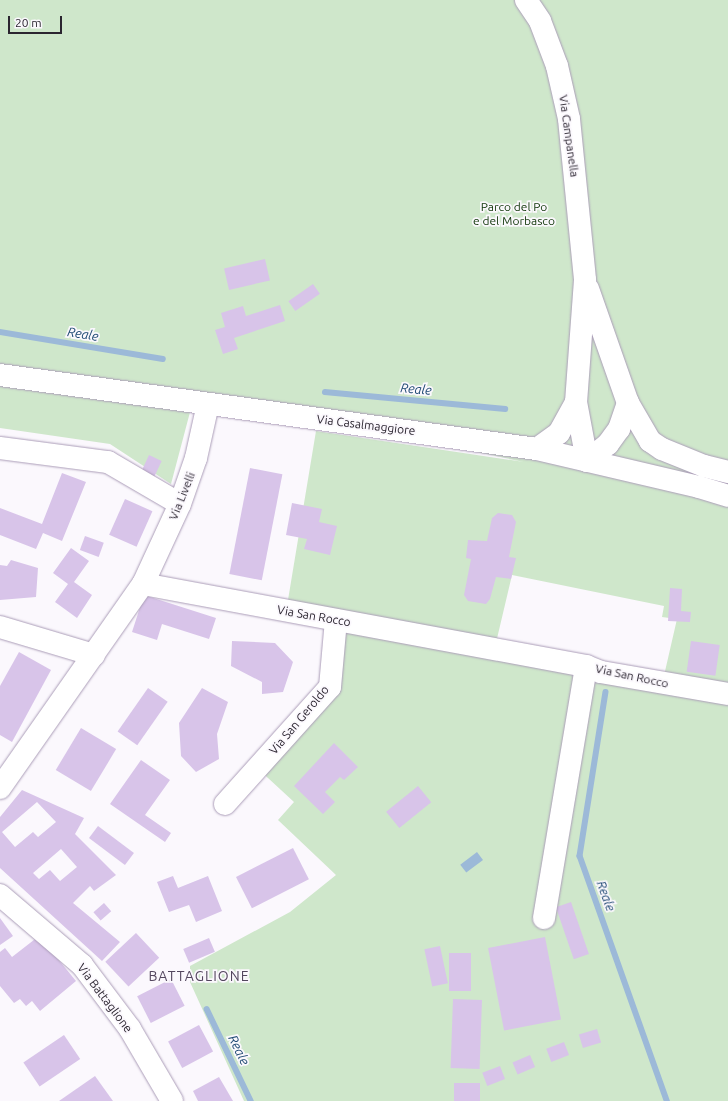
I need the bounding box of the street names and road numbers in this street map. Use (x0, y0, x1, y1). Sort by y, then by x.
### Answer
street label: Via Campanella (556, 94, 582, 178)
street label: Via Casalmaggiore (316, 412, 416, 438)
street label: Via Livelli (166, 470, 198, 522)
street label: Via San Rocco (276, 602, 352, 630)
street label: Via San Rocco (594, 661, 670, 691)
street label: Via San Geroldo (266, 683, 332, 757)
street label: Via Battaglione (74, 961, 136, 1035)

